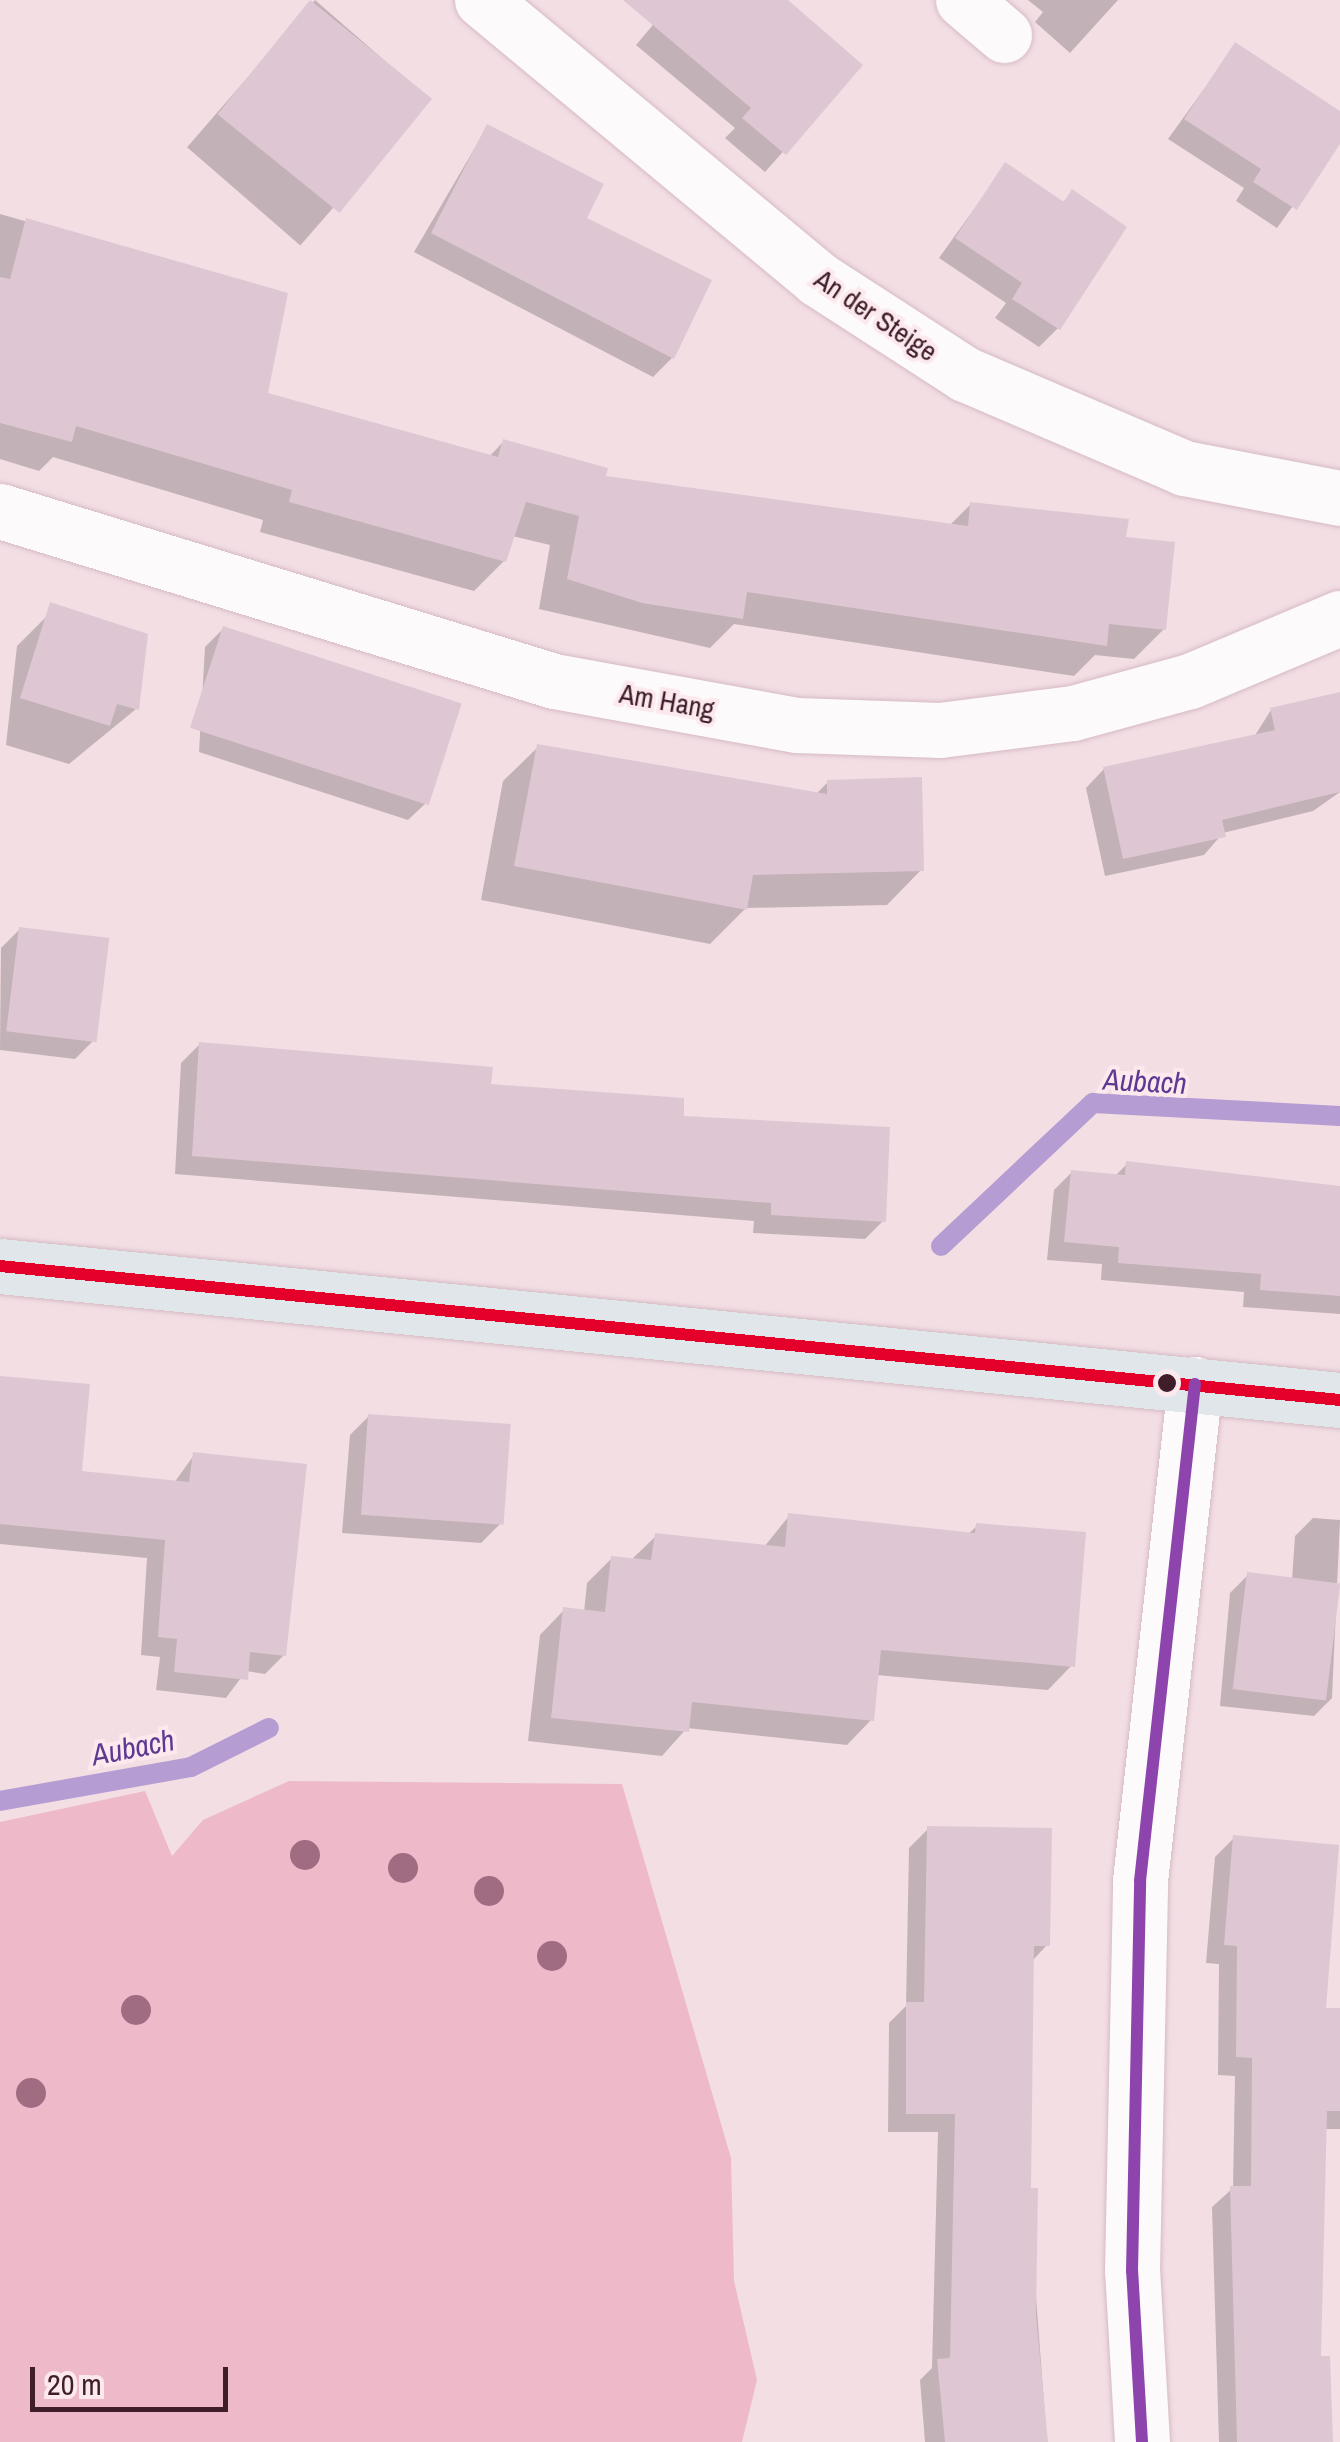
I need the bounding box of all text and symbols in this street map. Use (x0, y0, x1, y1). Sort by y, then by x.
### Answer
street label: An der Steige (808, 262, 944, 368)
street label: Am Hang (617, 676, 717, 726)
water label: Aubach (1102, 1061, 1188, 1101)
unlabelled marker (1157, 1373, 1177, 1393)
water label: Aubach (89, 1721, 177, 1773)
scale bar (35, 2347, 232, 2409)
text: 20 m (47, 2364, 102, 2404)

